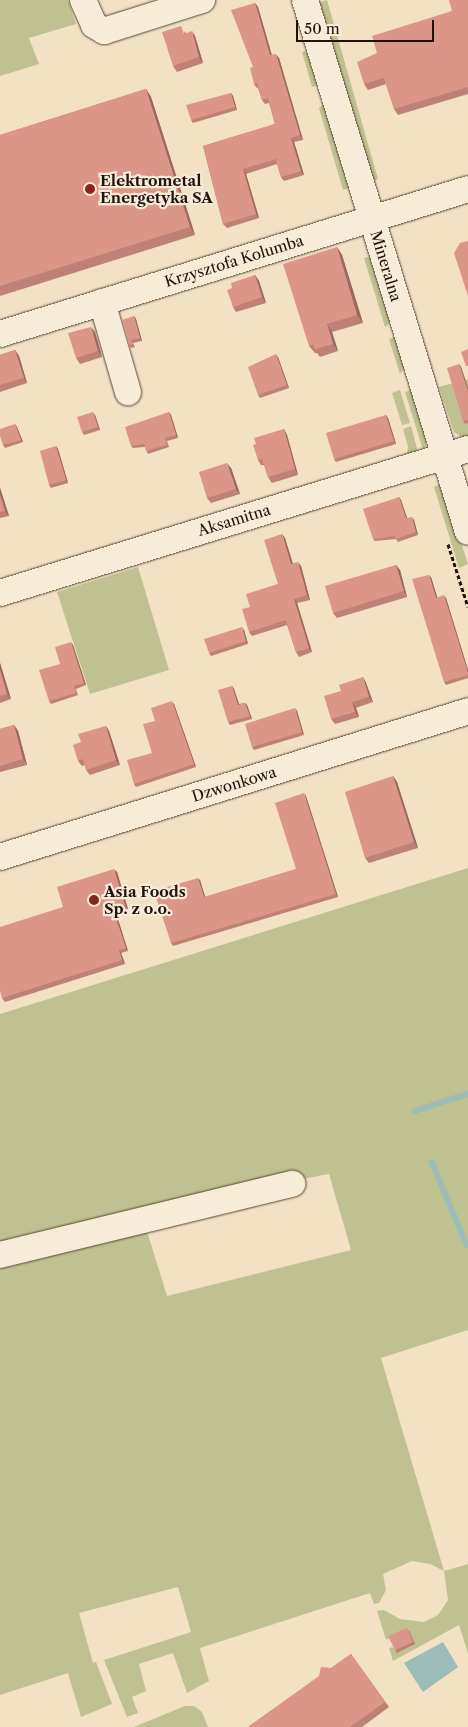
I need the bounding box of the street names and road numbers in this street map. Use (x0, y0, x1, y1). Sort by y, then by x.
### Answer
street label: Mineralna (367, 228, 405, 304)
street label: Krzysztofa Kolumba (162, 231, 306, 291)
street label: Aksamitna (195, 500, 273, 540)
street label: Dzwonkowa (190, 763, 278, 805)

